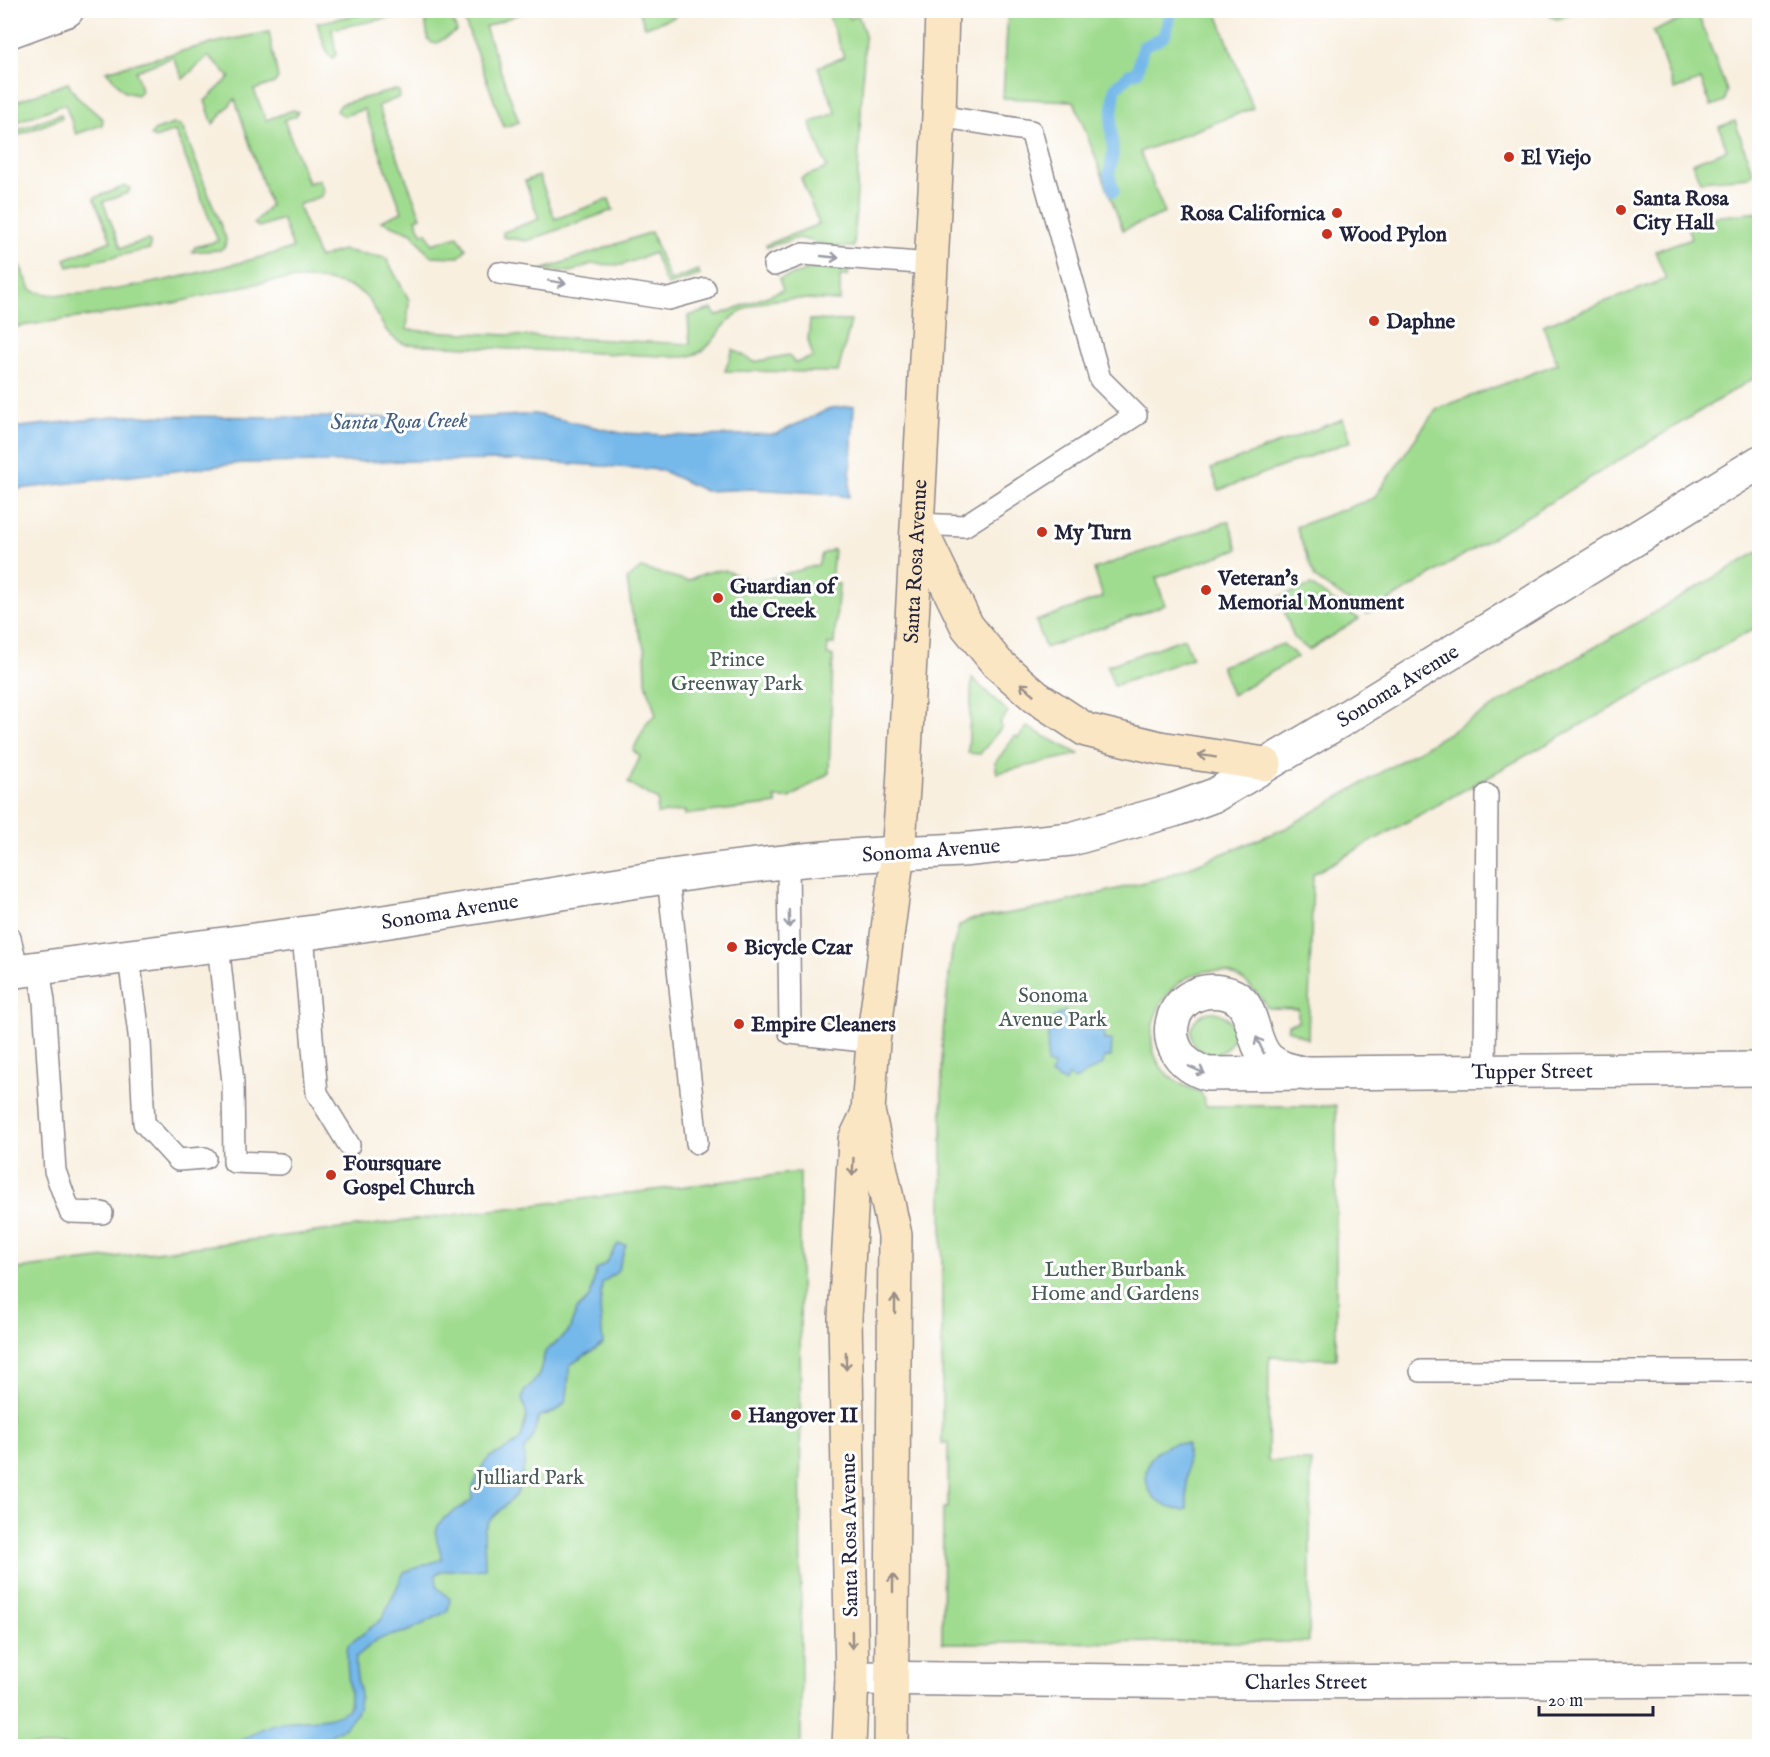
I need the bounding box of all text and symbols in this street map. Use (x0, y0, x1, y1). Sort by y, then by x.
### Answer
place label: El Viejo (1521, 145, 1592, 172)
marker: El Viejo (1502, 150, 1516, 164)
place label: Santa Rosa City Hall (1633, 186, 1729, 237)
place label: Rosa Californica (1180, 201, 1326, 228)
marker: Santa Rosa City Hall (1614, 203, 1628, 217)
marker: Rosa Californica (1330, 206, 1344, 220)
place label: Wood Pylon (1338, 222, 1447, 249)
marker: Wood Pylon (1320, 227, 1334, 241)
one-way arrow (820, 252, 840, 263)
one-way arrow (547, 277, 566, 288)
place label: Daphne (1386, 309, 1456, 336)
marker: Daphne (1367, 314, 1381, 328)
water label: Santa Rosa Creek (330, 407, 468, 437)
street label: Santa Rosa Avenue (899, 478, 935, 644)
place label: My Turn (1054, 520, 1131, 547)
marker: My Turn (1035, 525, 1049, 539)
place label: Veteran's Memorial Monument (1217, 566, 1405, 617)
place label: Guardian of the Creek (729, 574, 838, 625)
marker: Veteran's Memorial Monument (1199, 583, 1213, 597)
marker: Guardian of the Creek (711, 591, 725, 605)
street label: Sonoma Avenue (1332, 639, 1465, 735)
park label: Prince Greenway Park (671, 647, 804, 698)
one-way arrow (1020, 682, 1035, 696)
one-way arrow (1197, 750, 1217, 761)
street label: Sonoma Avenue (861, 833, 1002, 870)
street label: Sonoma Avenue (380, 888, 521, 937)
one-way arrow (783, 909, 795, 929)
place label: Bicycle Czar (744, 935, 853, 962)
marker: Bicycle Czar (725, 940, 739, 954)
park label: Sonoma Avenue Park (998, 983, 1108, 1034)
place label: Empire Cleaners (751, 1012, 896, 1039)
marker: Empire Cleaners (732, 1017, 746, 1031)
one-way arrow (1254, 1036, 1266, 1054)
street label: Tupper Street (1471, 1059, 1593, 1087)
one-way arrow (1188, 1065, 1206, 1076)
place label: Foursquare Gospel Church (343, 1151, 475, 1202)
one-way arrow (848, 1156, 859, 1176)
marker: Foursquare Gospel Church (324, 1168, 338, 1182)
park label: Luther Burbank Home and Gardens (1031, 1257, 1199, 1308)
one-way arrow (889, 1295, 901, 1315)
one-way arrow (840, 1351, 851, 1371)
place label: Hangover II (748, 1403, 858, 1430)
marker: Hangover II (729, 1408, 743, 1422)
street label: Santa Rosa Avenue (836, 1452, 865, 1617)
park label: Julliard Park (474, 1465, 585, 1492)
one-way arrow (887, 1574, 899, 1594)
one-way arrow (846, 1630, 857, 1650)
street label: Charles Street (1245, 1669, 1367, 1697)
scale bar (1539, 1679, 1653, 1717)
text: 20 m (1548, 1690, 1583, 1713)

